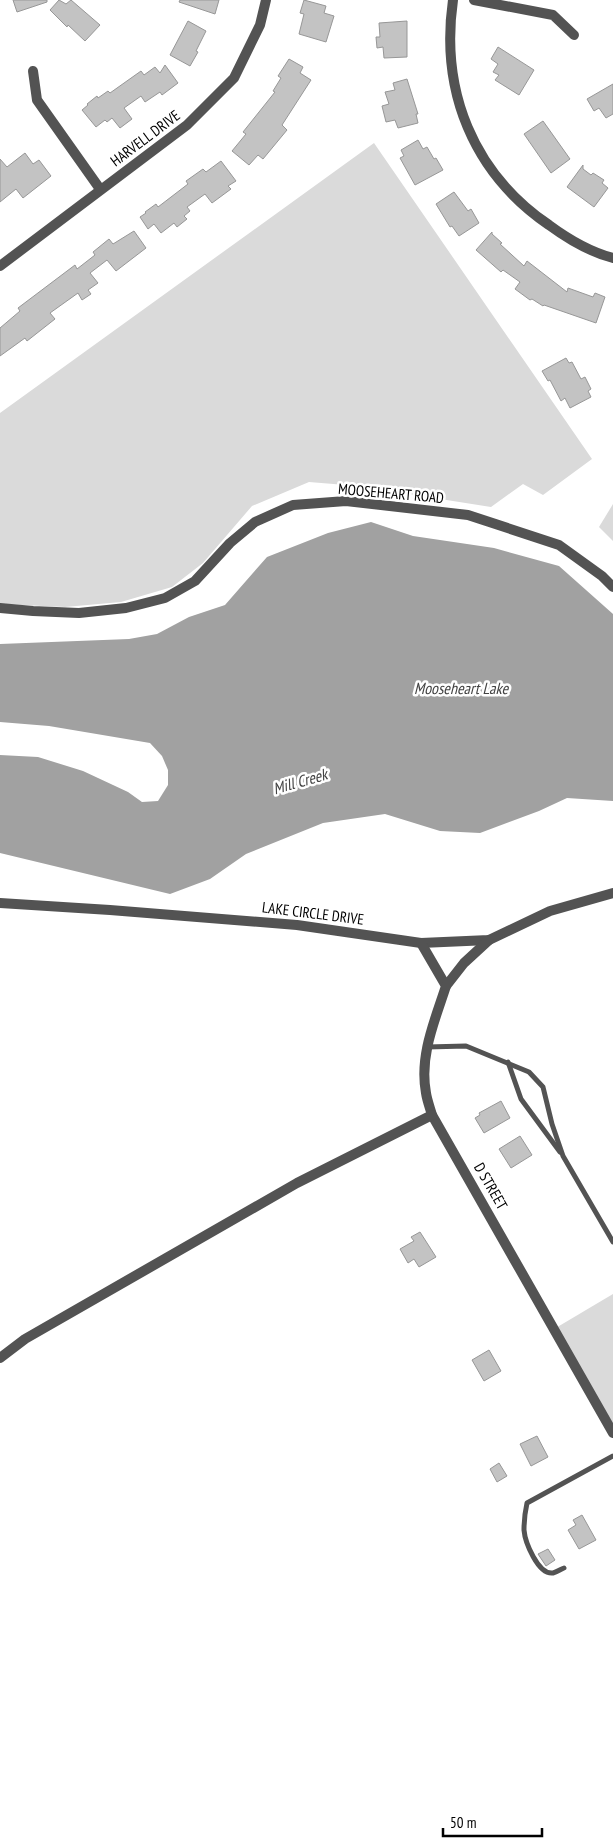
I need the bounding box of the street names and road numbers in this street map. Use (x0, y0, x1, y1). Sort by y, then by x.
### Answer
street label: HARVELL DRIVE (106, 106, 184, 170)
street label: MOOSEHEART ROAD (337, 479, 445, 507)
street label: LAKE CIRCLE DRIVE (261, 897, 365, 929)
street label: D STREET (470, 1159, 512, 1213)

